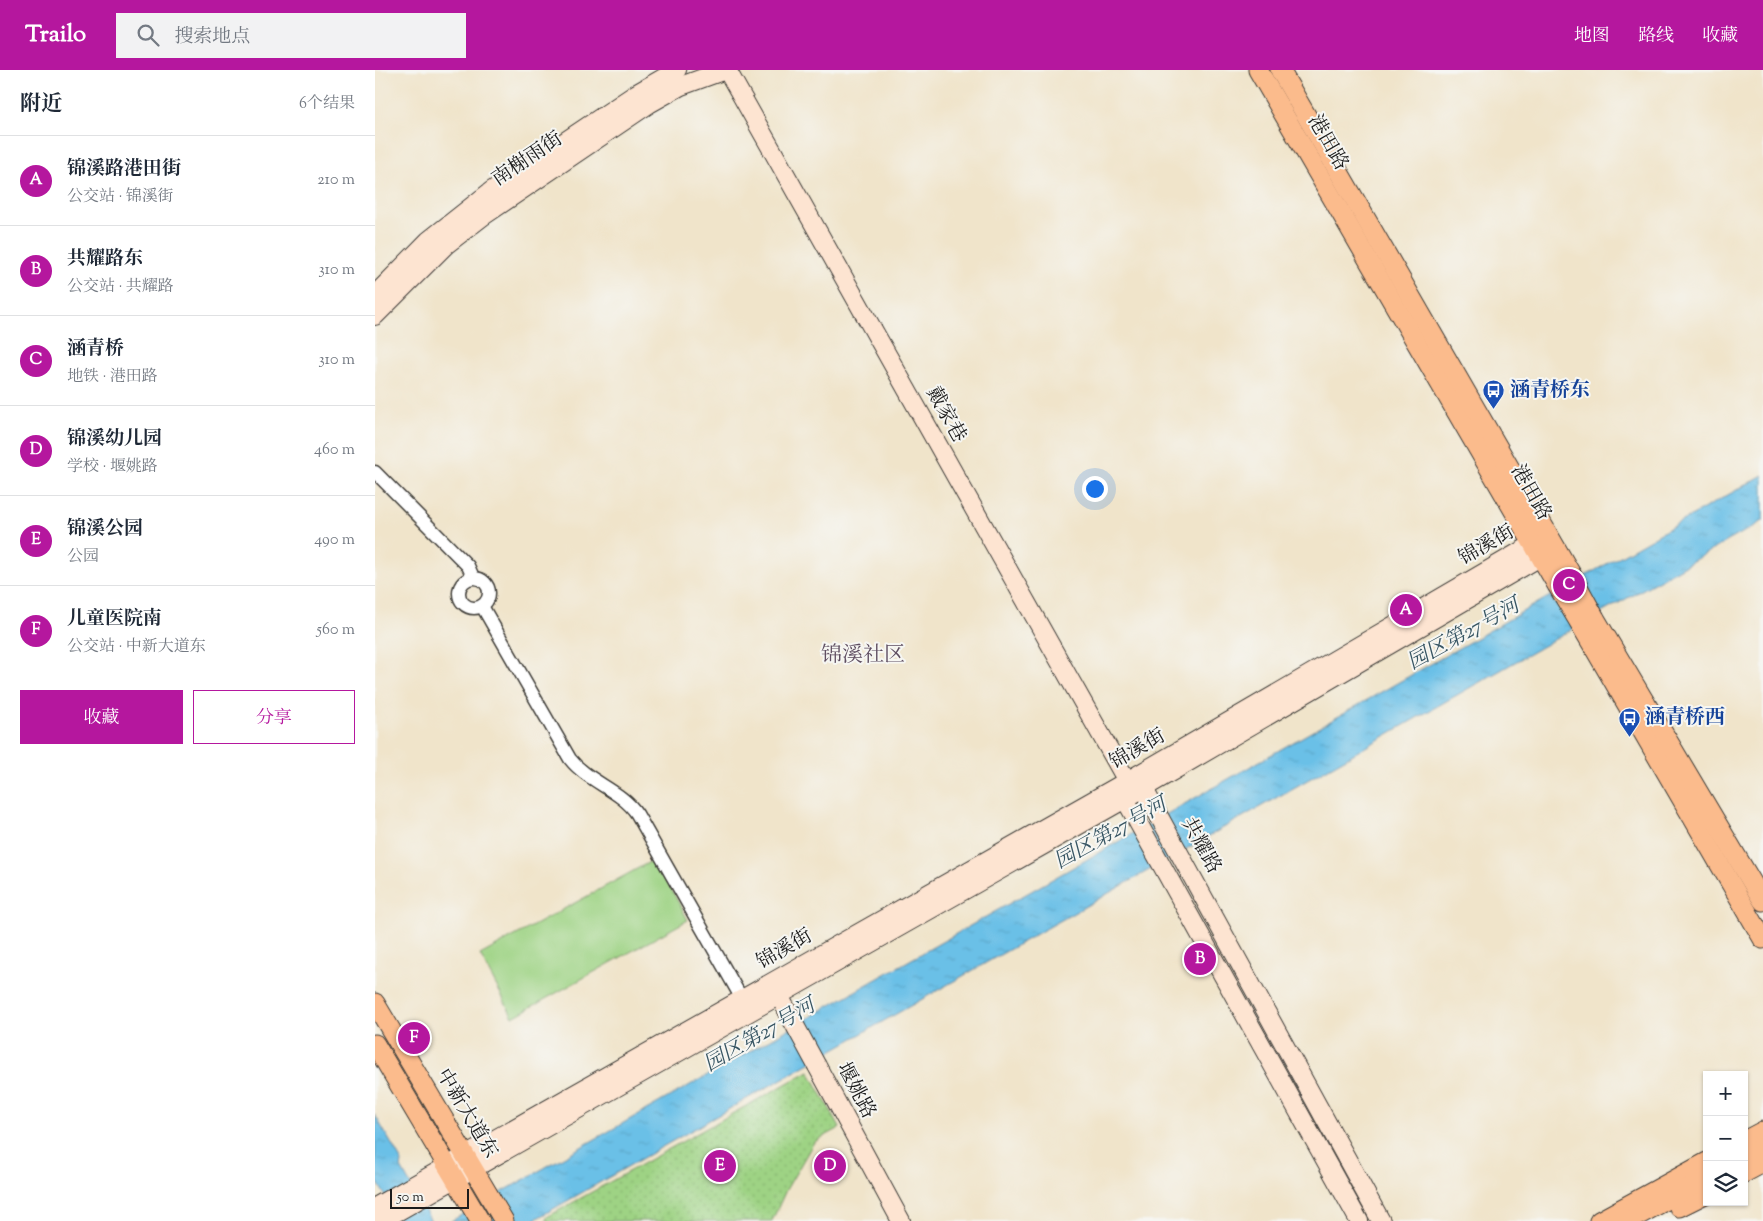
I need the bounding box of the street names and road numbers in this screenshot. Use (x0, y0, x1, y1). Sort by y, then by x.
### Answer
street label: 港田路 (1299, 110, 1355, 176)
street label: 南榭雨街 (487, 126, 569, 194)
street label: 戴家巷 (918, 382, 972, 448)
street label: 港田路 (1502, 460, 1558, 526)
street label: 锦溪街 (1454, 518, 1520, 574)
street label: 锦溪街 (1105, 722, 1171, 778)
street label: 共耀路 (1173, 813, 1227, 879)
street label: 锦溪街 (752, 922, 818, 978)
street label: 堰姚路 (828, 1058, 882, 1124)
street label: 中新大道东 (428, 1064, 504, 1164)

